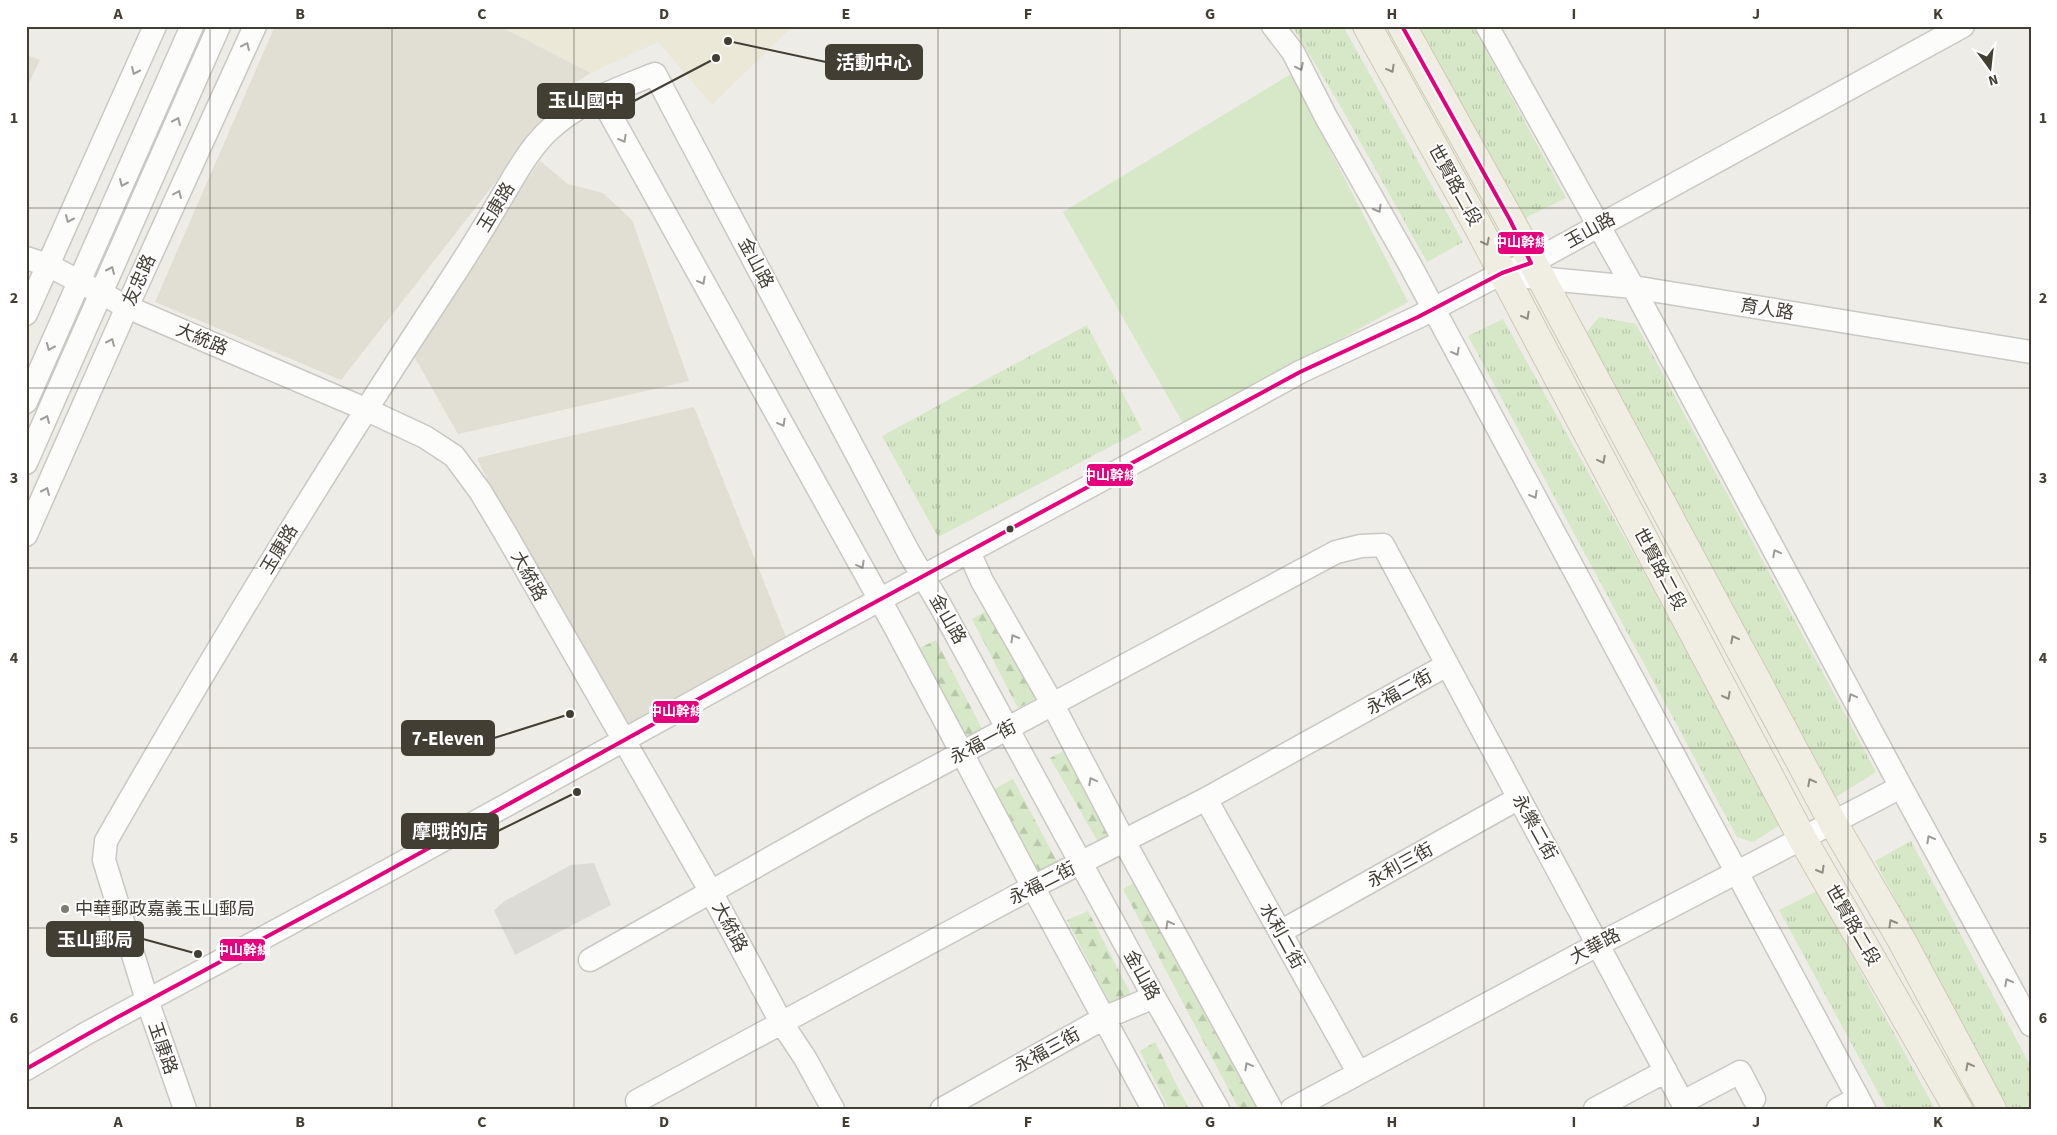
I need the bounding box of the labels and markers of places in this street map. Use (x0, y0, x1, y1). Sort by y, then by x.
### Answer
callout: 活動中心 (826, 45, 922, 79)
callout: 玉山國中 (538, 84, 634, 118)
unlabelled marker (1005, 524, 1015, 534)
callout: 7-Eleven (402, 721, 494, 755)
callout: 摩哦的店 (402, 814, 498, 848)
place label: 中華郵政嘉義玉山郵局 (75, 897, 255, 922)
marker: 中華郵政嘉義玉山郵局 (59, 903, 71, 915)
callout: 玉山郵局 (47, 922, 143, 956)

